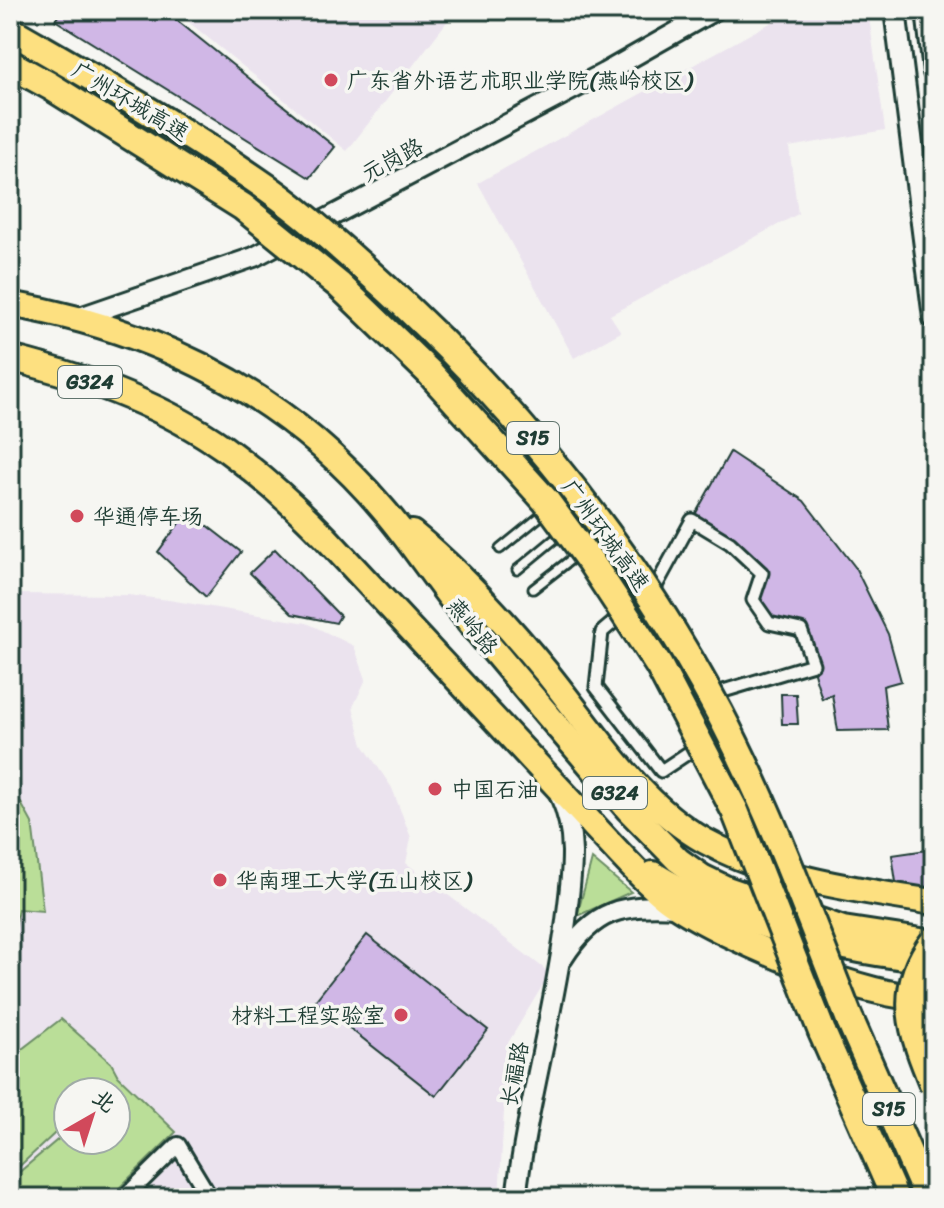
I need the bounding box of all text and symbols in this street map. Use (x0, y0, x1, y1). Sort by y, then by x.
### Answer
street label: 广州环城高速 (64, 51, 197, 152)
place label: 广东省外语艺术职业学院(燕岭校区) (347, 61, 694, 100)
marker: 广东省外语艺术职业学院(燕岭校区) (322, 71, 340, 89)
street label: 元岗路 (354, 127, 431, 192)
road number: G324 (58, 366, 122, 398)
road number: S15 (507, 422, 559, 454)
street label: 广州环城高速 (551, 470, 660, 600)
place label: 华通停车场 (93, 497, 203, 536)
marker: 华通停车场 (68, 507, 86, 525)
street label: 燕岭路 (437, 588, 509, 664)
place label: 中国石油 (451, 770, 539, 809)
road number: G324 (583, 777, 647, 809)
marker: 中国石油 (426, 780, 444, 798)
place label: 华南理工大学(五山校区) (236, 861, 473, 900)
marker: 华南理工大学(五山校区) (211, 871, 229, 889)
place label: 材料工程实验室 (231, 996, 385, 1035)
marker: 材料工程实验室 (392, 1006, 410, 1024)
street label: 长福路 (489, 1038, 540, 1110)
north arrow (52, 1076, 132, 1156)
text: 北 (83, 1079, 125, 1123)
road number: S15 (863, 1093, 915, 1125)

